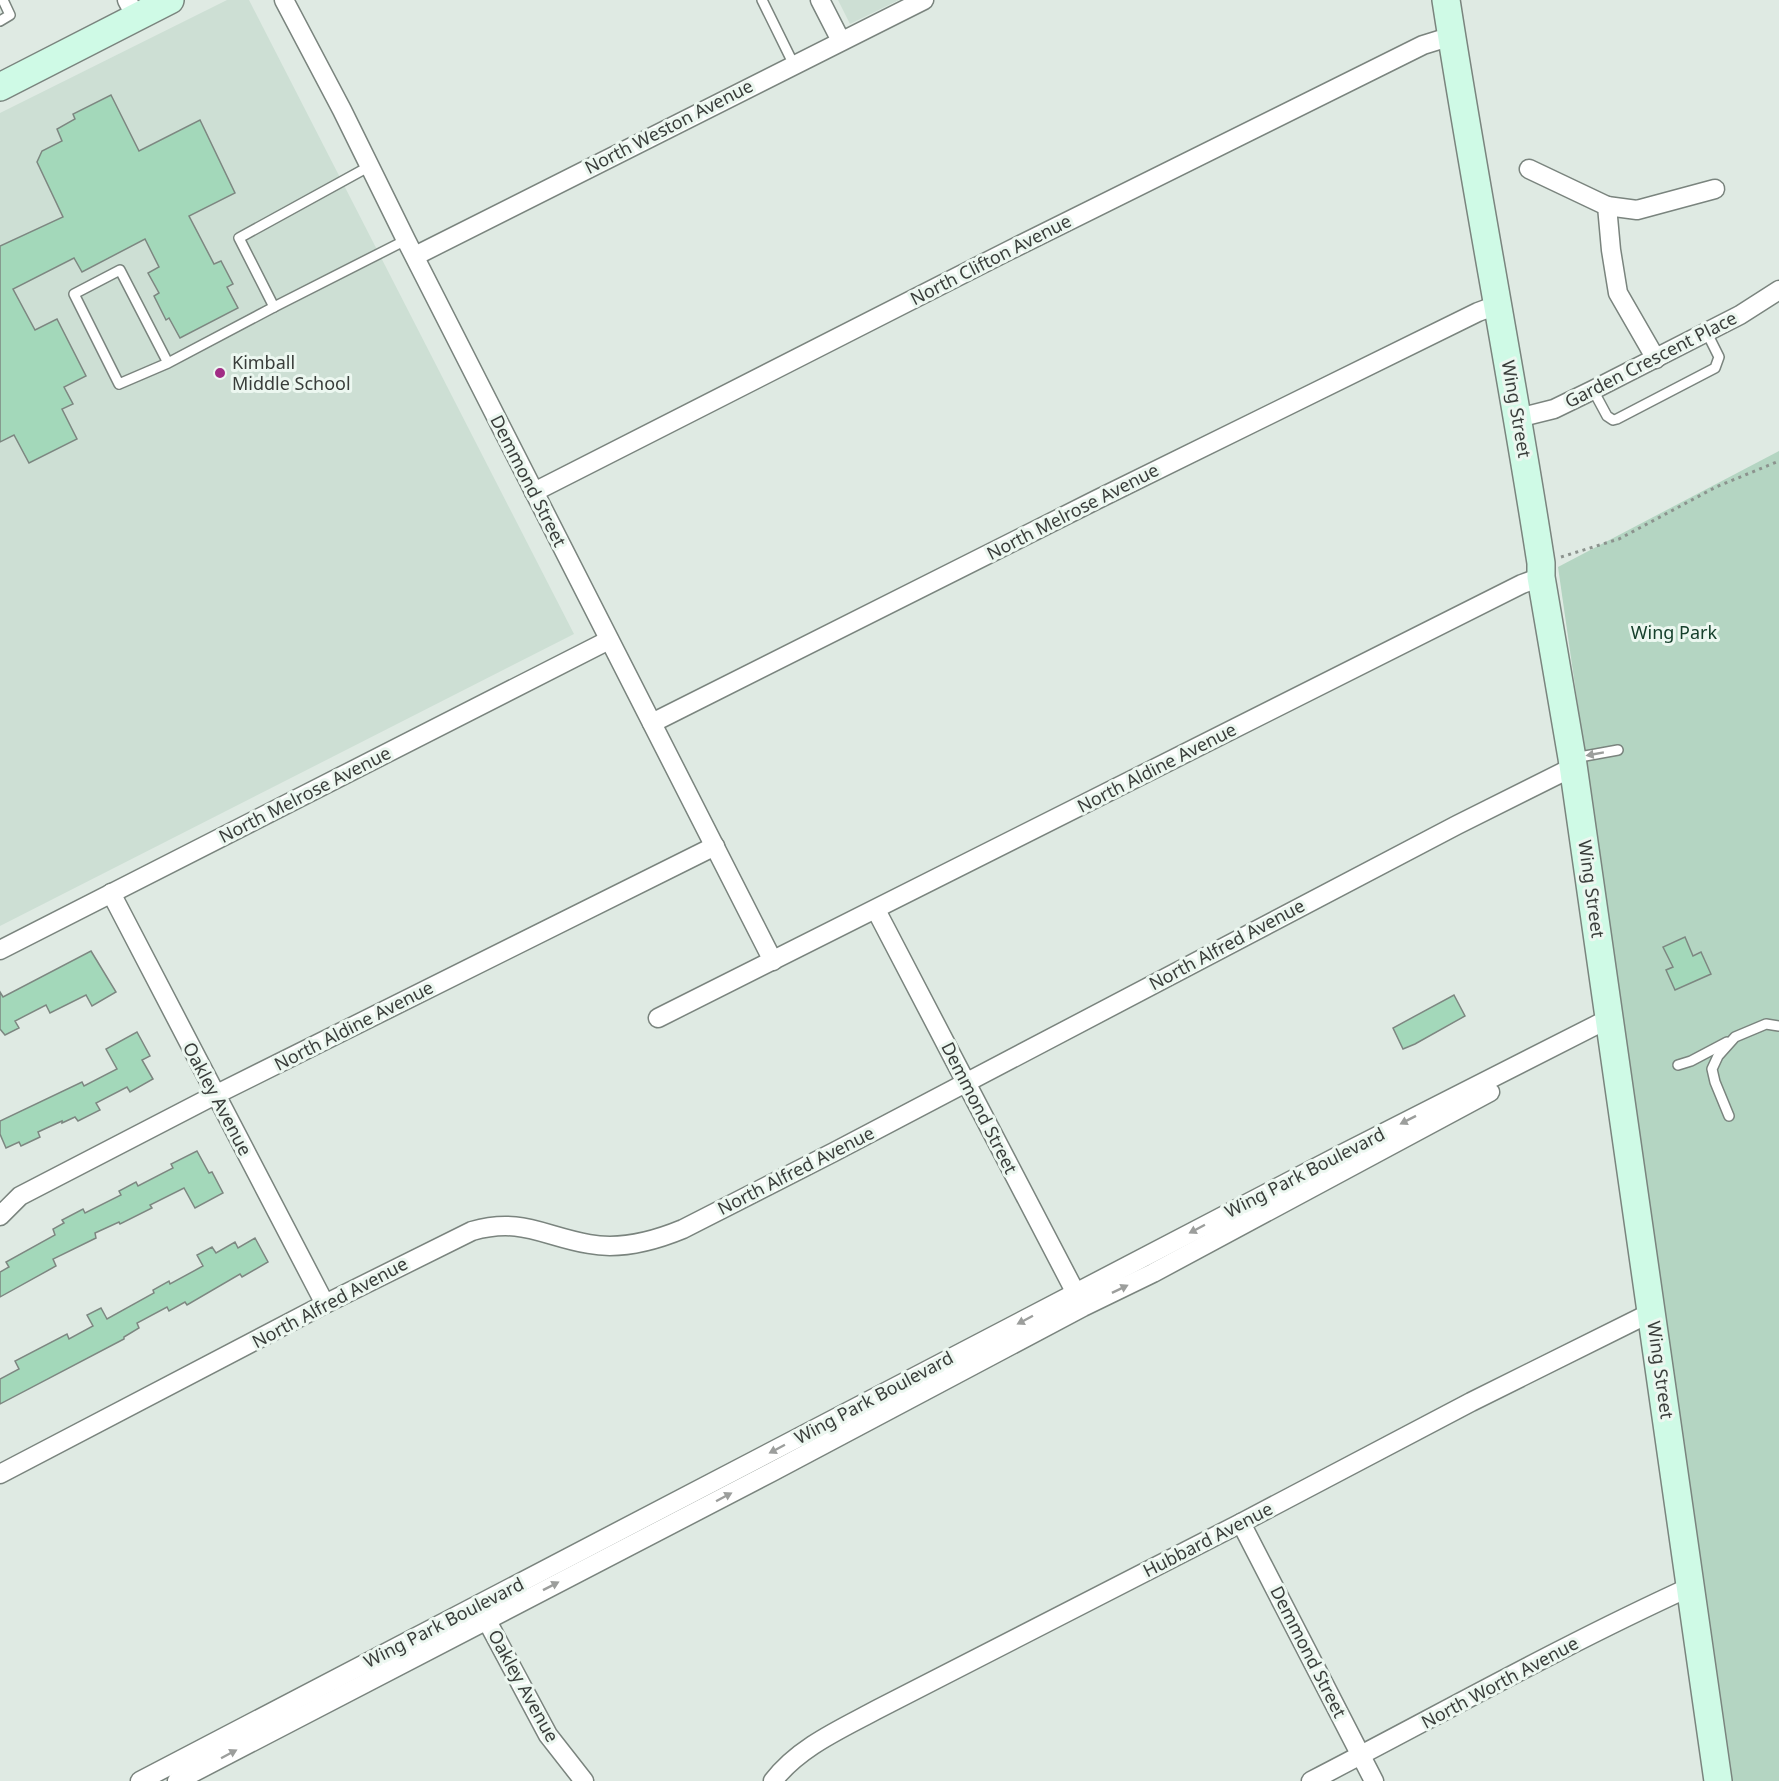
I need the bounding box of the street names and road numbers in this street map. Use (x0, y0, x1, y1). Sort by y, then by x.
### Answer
street label: North Weston Avenue (580, 73, 757, 179)
street label: North Clifton Avenue (906, 208, 1075, 310)
street label: Garden Crescent Place (1560, 305, 1741, 413)
street label: Wing Street (1497, 358, 1537, 460)
street label: Demmond Street (485, 411, 573, 551)
street label: North Melrose Avenue (982, 457, 1163, 565)
street label: North Aldine Avenue (1073, 717, 1240, 818)
street label: North Melrose Avenue (214, 740, 395, 848)
street label: Wing Street (1573, 838, 1611, 940)
street label: North Alfred Avenue (1145, 893, 1308, 995)
street label: North Aldine Avenue (270, 975, 437, 1076)
street label: Oakley Avenue (178, 1038, 258, 1159)
street label: Demmond Street (936, 1038, 1024, 1178)
street label: North Alfred Avenue (713, 1120, 878, 1220)
street label: Wing Park Boulevard (1220, 1121, 1389, 1223)
street label: North Alfred Avenue (248, 1251, 411, 1353)
street label: Wing Street (1642, 1319, 1680, 1421)
street label: Wing Park Boulevard (790, 1345, 957, 1449)
street label: Hubbard Avenue (1139, 1496, 1277, 1582)
street label: Wing Park Boulevard (359, 1571, 528, 1673)
street label: Demmond Street (1265, 1582, 1353, 1722)
street label: Oakley Avenue (483, 1625, 565, 1746)
street label: North Worth Avenue (1417, 1631, 1582, 1734)

